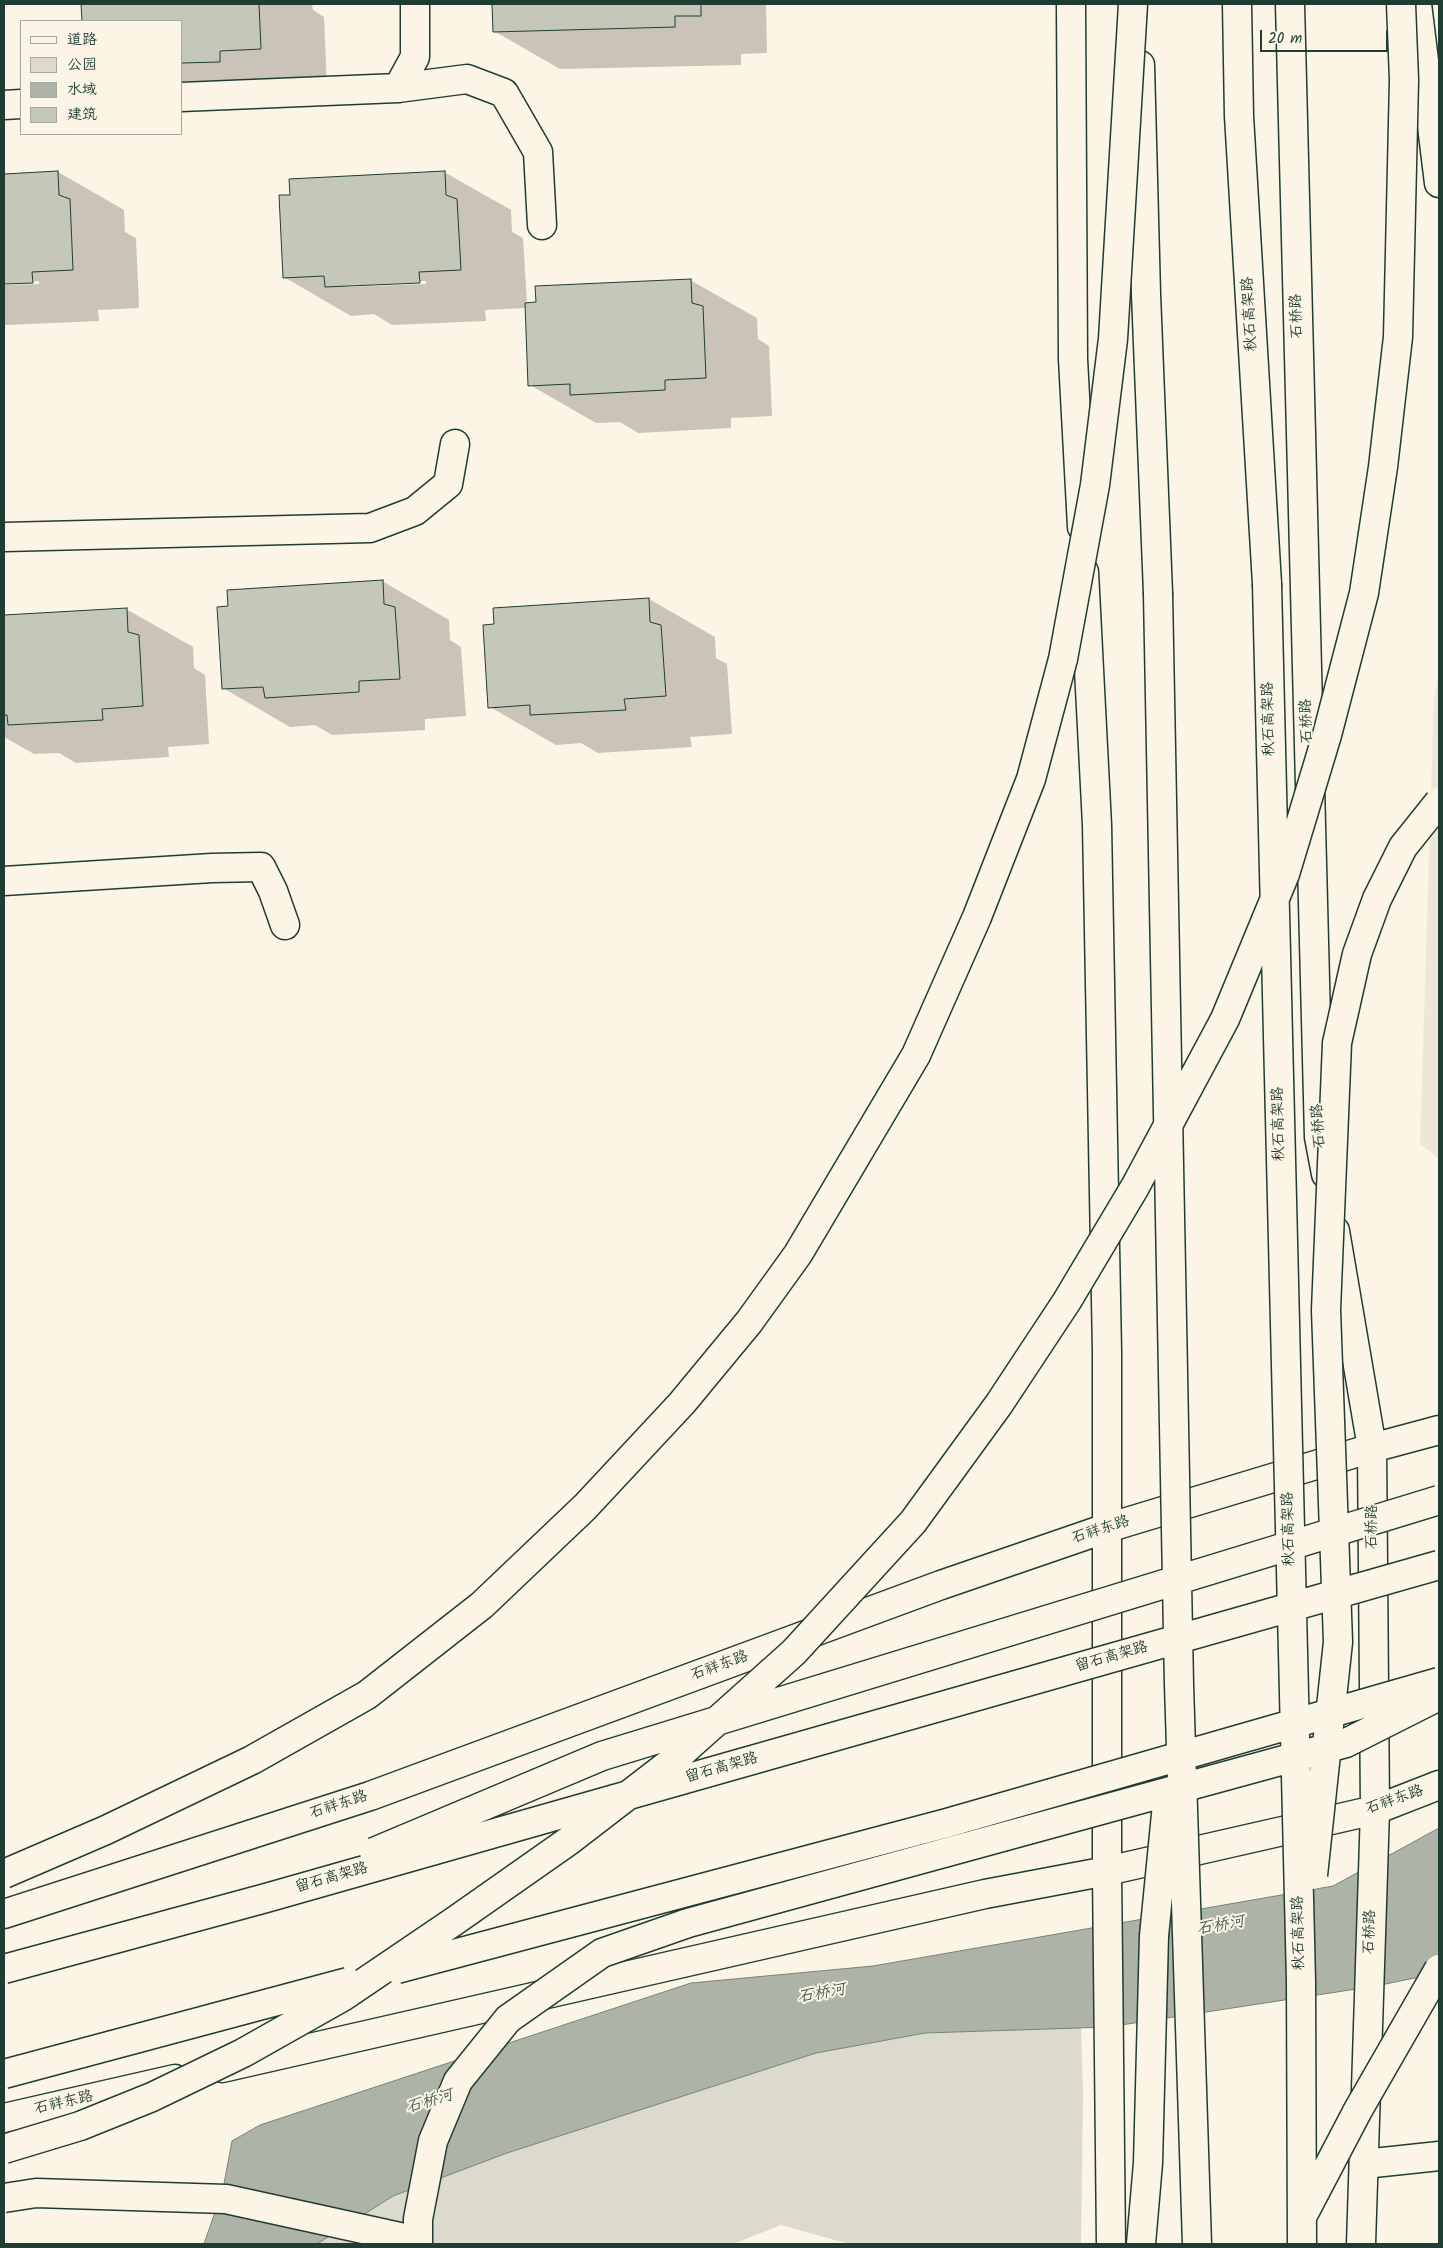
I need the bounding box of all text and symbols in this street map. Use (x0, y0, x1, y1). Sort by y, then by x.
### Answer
legend (20, 20, 182, 135)
scale bar (1263, 20, 1390, 52)
text: 20 m (1268, 27, 1302, 51)
text: 道路 (67, 28, 97, 52)
text: 公园 (67, 53, 97, 77)
text: 水域 (67, 78, 97, 102)
text: 建筑 (67, 103, 97, 127)
street label: 秋石高架路 (1240, 276, 1262, 352)
street label: 石桥路 (1288, 293, 1308, 339)
street label: 秋石高架路 (1260, 681, 1280, 757)
street label: 石桥路 (1298, 698, 1318, 744)
street label: 秋石高架路 (1270, 1086, 1290, 1162)
street label: 石桥路 (1309, 1103, 1331, 1149)
street label: 秋石高架路 (1280, 1491, 1300, 1567)
street label: 石桥路 (1364, 1505, 1382, 1549)
street label: 石祥东路 (1070, 1513, 1132, 1549)
street label: 留石高架路 (1073, 1639, 1151, 1677)
street label: 石祥东路 (689, 1648, 751, 1686)
street label: 留石高架路 (683, 1750, 761, 1788)
street label: 石祥东路 (1364, 1783, 1426, 1819)
street label: 石祥东路 (308, 1788, 370, 1824)
street label: 留石高架路 (293, 1860, 371, 1898)
street label: 秋石高架路 (1290, 1895, 1310, 1971)
street label: 石桥路 (1361, 1909, 1381, 1955)
water label: 石桥河 (1196, 1913, 1246, 1941)
water label: 石桥河 (797, 1981, 847, 2009)
water label: 石桥河 (404, 2087, 456, 2119)
street label: 石祥东路 (33, 2088, 95, 2120)

